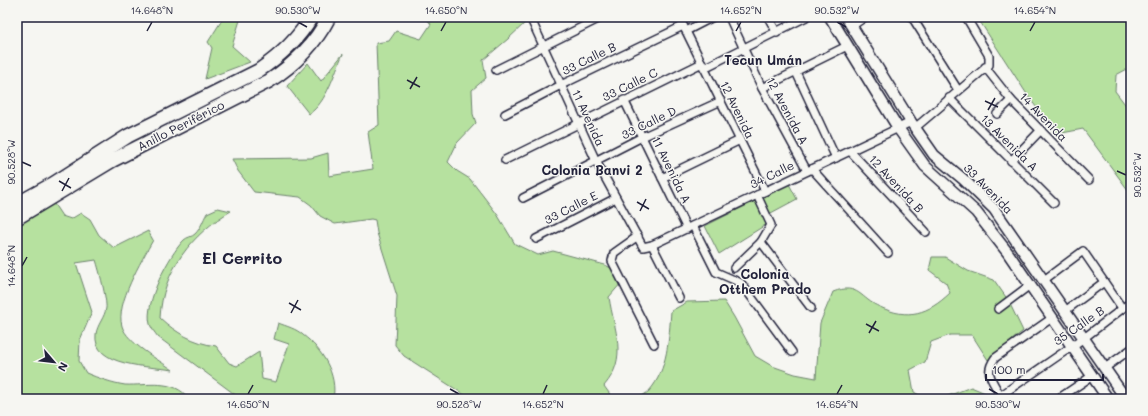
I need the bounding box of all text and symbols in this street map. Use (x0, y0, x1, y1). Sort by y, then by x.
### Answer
text: 14.648°N (131, 3, 173, 17)
text: 90.530°W (275, 3, 321, 17)
text: 14.650°N (425, 3, 467, 17)
text: 14.652°N (720, 3, 762, 17)
text: 90.532°W (815, 3, 860, 17)
text: 14.654°N (1014, 3, 1056, 17)
street label: 33 Calle B (559, 38, 618, 78)
district label: Tecun Umán (724, 51, 802, 68)
street label: 33 Calle C (599, 64, 660, 104)
street label: 12 Avenida A (763, 74, 812, 147)
street label: 12 Avenida (717, 78, 759, 141)
street label: 11 Avenida (569, 87, 609, 149)
street label: 14 Avenida (1016, 88, 1071, 144)
street label: Anillo Periférico (134, 96, 227, 154)
street label: 33 Calle D (618, 102, 679, 142)
street label: 13 Avenida A (978, 110, 1042, 174)
street label: 11 Avenida A (649, 133, 695, 206)
text: 90.528°W (4, 139, 18, 185)
street label: 12 Avenida B (866, 151, 928, 216)
text: 90.532°W (1130, 152, 1144, 197)
street label: 34 Calle (747, 157, 796, 192)
street label: 33 Avenida (961, 160, 1017, 217)
district label: Colonia Banvi 2 (541, 161, 643, 178)
street label: 33 Calle E (541, 187, 600, 227)
text: 14.648°N (4, 245, 18, 287)
district label: El Cerrito (202, 247, 283, 268)
district label: Colonia Otthem Prado (719, 265, 811, 297)
street label: 35 Calle B (1050, 302, 1107, 349)
north arrow (34, 342, 74, 382)
scale bar (986, 356, 1103, 382)
text: N (55, 360, 72, 374)
text: 100 m (992, 361, 1026, 377)
text: 14.650°N (227, 397, 269, 411)
text: 90.528°W (436, 397, 482, 411)
text: 14.652°N (522, 397, 564, 411)
text: 14.654°N (816, 397, 858, 411)
text: 90.530°W (975, 397, 1021, 411)

